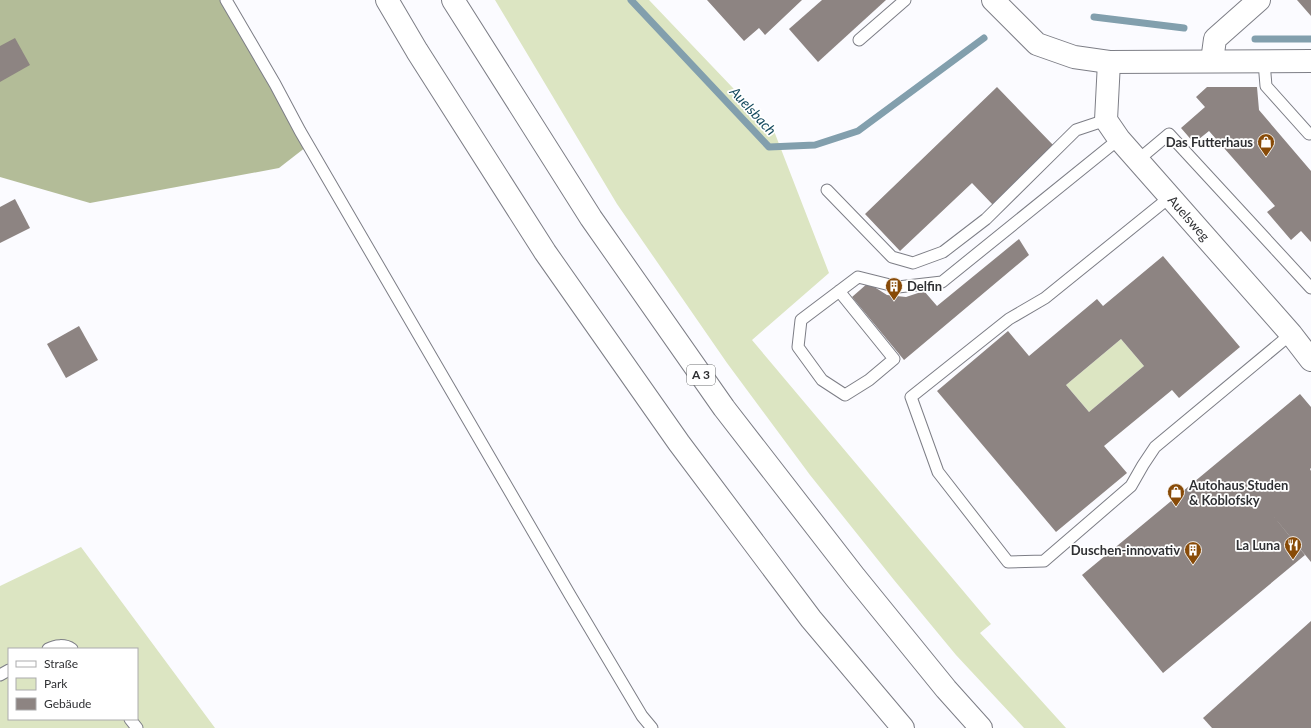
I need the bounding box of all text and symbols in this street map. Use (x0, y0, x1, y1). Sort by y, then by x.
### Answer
water label: Auelsbach (726, 82, 780, 138)
shop icon: Das Futterhaus (1256, 132, 1276, 157)
place label: Das Futterhaus (1166, 134, 1253, 150)
street label: Auelsweg (1165, 192, 1213, 244)
building icon: Delfin (884, 276, 904, 301)
place label: Delfin (907, 278, 942, 294)
road number: A 3 (687, 365, 715, 385)
place label: Autohaus Studen & Koblofsky (1188, 477, 1288, 508)
shop icon: Autohaus Studen & Koblofsky (1166, 482, 1186, 507)
restaurant icon: La Luna (1283, 535, 1303, 560)
place label: La Luna (1236, 537, 1280, 553)
building icon: Duschen-innovativ (1183, 540, 1203, 565)
place label: Duschen-innovativ (1071, 542, 1180, 558)
legend (8, 648, 138, 720)
text: Straße (44, 656, 78, 671)
text: Park (44, 676, 68, 691)
text: Gebäude (44, 696, 91, 711)

